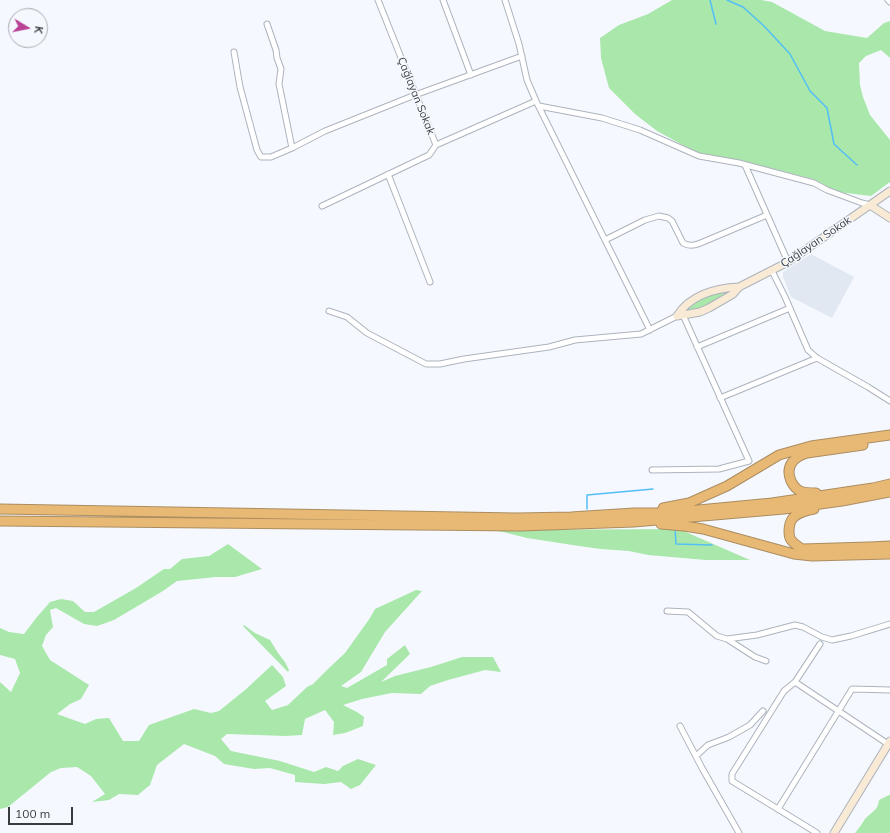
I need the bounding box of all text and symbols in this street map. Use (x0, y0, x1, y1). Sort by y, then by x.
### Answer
north arrow (8, 8, 48, 48)
text: K (31, 25, 46, 35)
street label: Çağlayan Sokak (394, 55, 438, 137)
street label: Çağlayan Sokak (778, 213, 854, 271)
scale bar (10, 799, 75, 825)
text: 100 m (15, 806, 50, 821)

